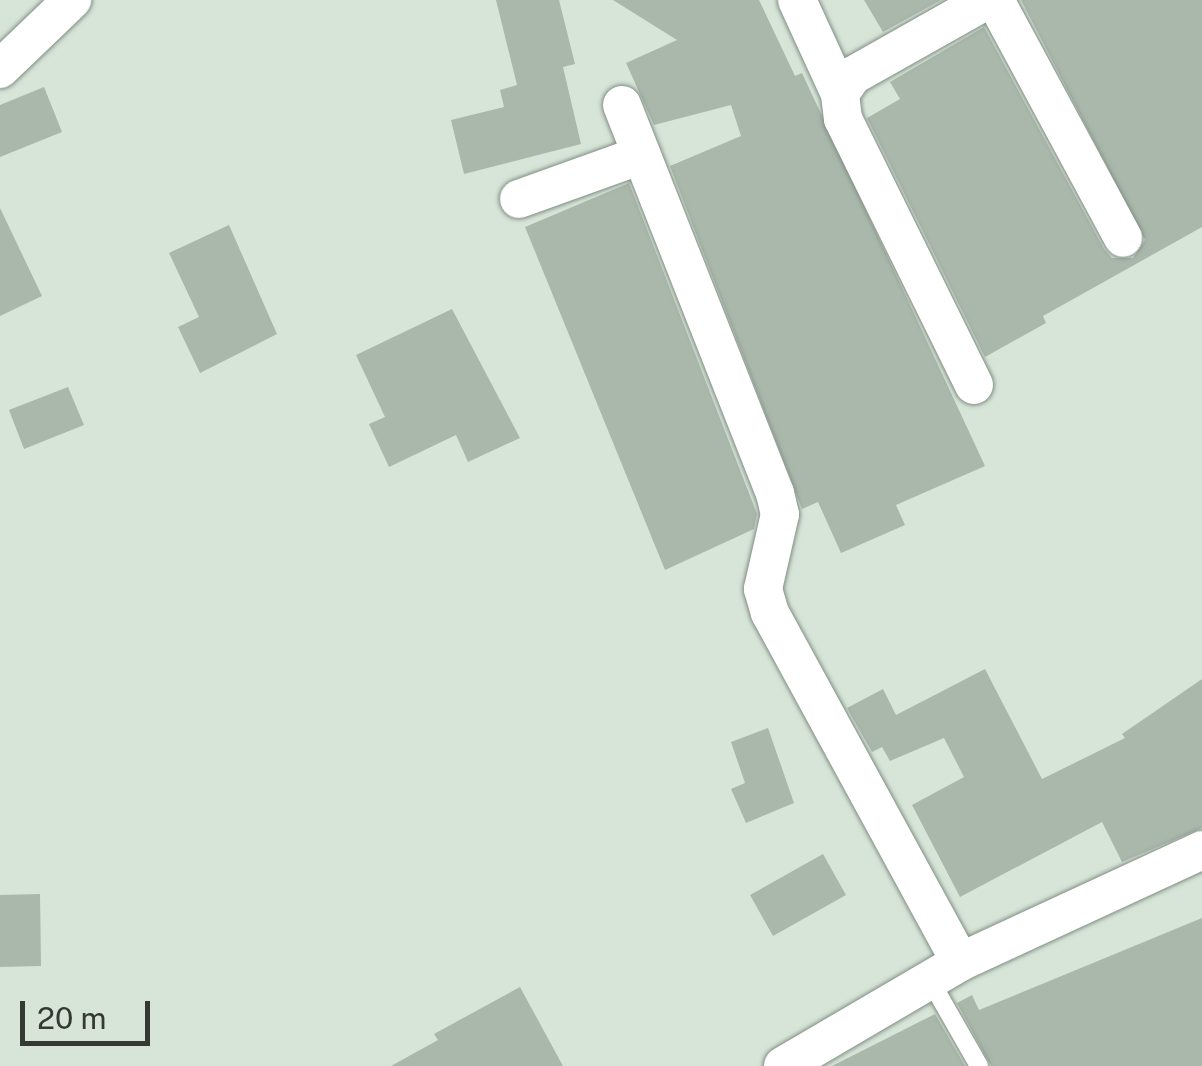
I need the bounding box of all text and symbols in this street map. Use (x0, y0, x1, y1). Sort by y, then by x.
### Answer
scale bar (25, 981, 155, 1043)
text: 20 m (37, 1000, 106, 1036)

